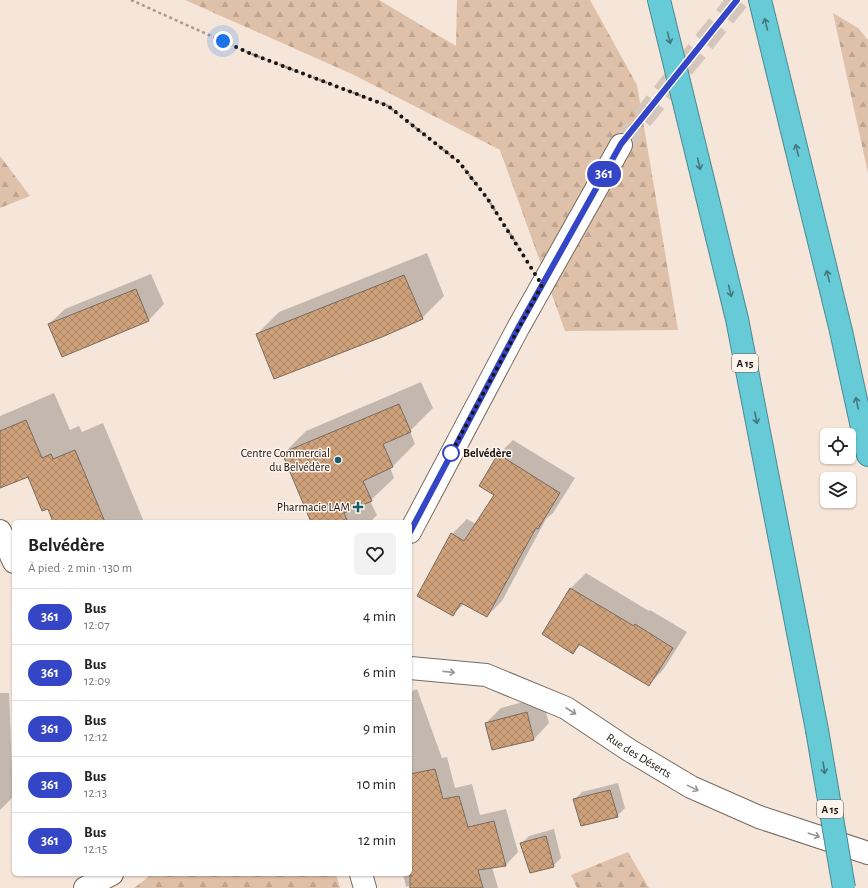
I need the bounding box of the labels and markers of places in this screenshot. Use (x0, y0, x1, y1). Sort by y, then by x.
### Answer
marker: Belvédère (442, 444, 460, 462)
place label: Centre Commercial du Belvédère (241, 447, 330, 473)
place label: Belvédère (463, 447, 512, 459)
marker: Centre Commercial du Belvédère (333, 455, 343, 465)
place label: Pharmacie LAM (277, 501, 350, 513)
marker: Pharmacie LAM (353, 502, 363, 512)

